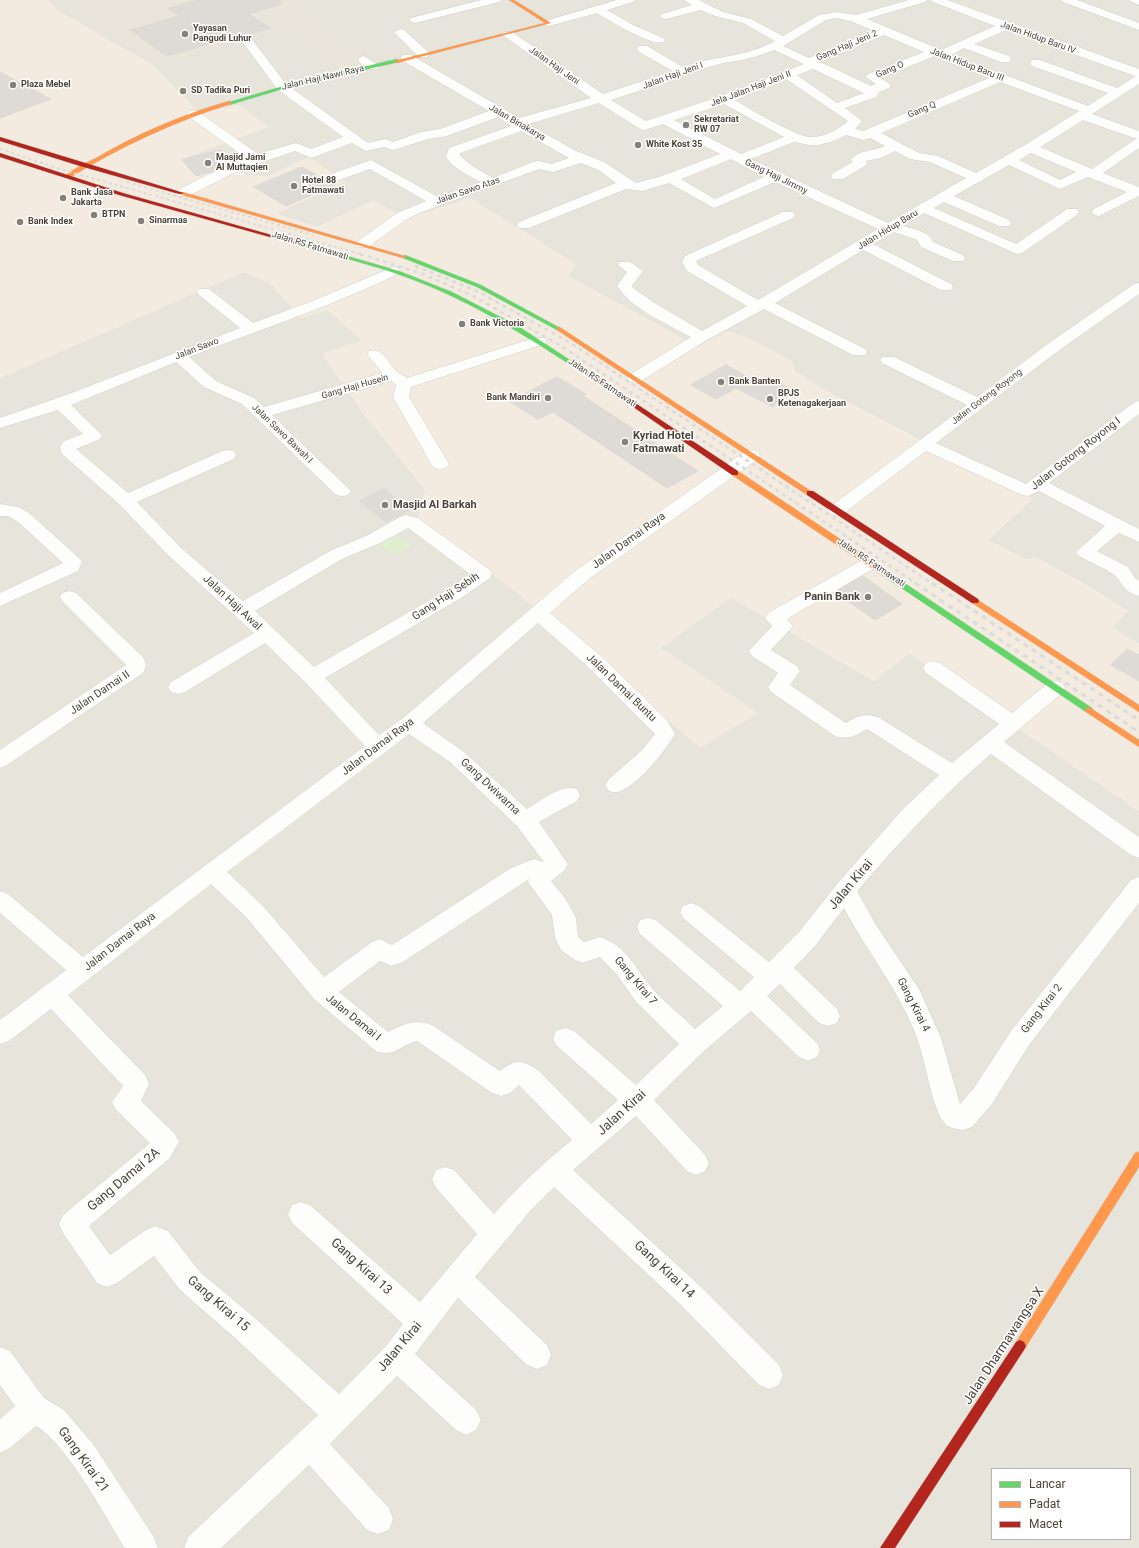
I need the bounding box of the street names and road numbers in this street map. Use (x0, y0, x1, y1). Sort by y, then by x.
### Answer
street label: Jalan Hidup Baru IV (999, 19, 1077, 57)
street label: Gang Haji Jeni 2 (815, 28, 879, 64)
street label: Jalan Haji Jeni (527, 45, 581, 87)
street label: Jalan Hidup Baru III (929, 46, 1005, 84)
street label: Gang O (874, 59, 906, 81)
street label: Jalan Haji Jeni I (641, 60, 705, 92)
street label: Jalan Haji Nawi Raya (281, 63, 365, 93)
street label: Jela Jalan Haji Jeni II (709, 69, 793, 109)
street label: Gang Q (906, 99, 938, 121)
street label: Jalan Binakarya (487, 102, 547, 144)
street label: Gang Haji Jimmy (743, 157, 809, 197)
street label: Jalan Sawo Atas (435, 175, 501, 207)
street label: Jalan Hidup Baru (856, 208, 920, 252)
street label: Jalan RS Fatmawati (270, 229, 350, 263)
street label: Jalan Sawo (173, 336, 221, 362)
street label: Jalan RS Fatmawati (566, 356, 638, 410)
street label: Jalan Gotong Royong (950, 367, 1024, 427)
street label: Gang Haji Husein (320, 372, 390, 402)
street label: Jalan Sawo Bawah I (249, 402, 315, 466)
street label: Jalan Gotong Royong I (1028, 415, 1124, 493)
street label: Jalan Damai Raya (590, 510, 668, 572)
street label: Jalan RS Fatmawati (835, 536, 907, 590)
street label: Gang Haji Sebih (410, 570, 482, 624)
street label: Jalan Haji Awal (200, 572, 264, 634)
street label: Jalan Damai Buntu (583, 651, 659, 725)
street label: Jalan Damai II (67, 668, 133, 718)
street label: Jalan Damai Raya (339, 715, 417, 779)
street label: Gang Dwiwarna (457, 756, 523, 818)
street label: Jalan Kirai (826, 857, 876, 913)
street label: Jalan Damai Raya (81, 910, 159, 974)
street label: Gang Kirai 7 (611, 954, 659, 1008)
street label: Gang Kirai 4 (894, 976, 932, 1034)
street label: Gang Kirai 2 (1019, 982, 1065, 1036)
street label: Jalan Damai I (323, 992, 383, 1044)
street label: Jalan Kirai (594, 1087, 650, 1139)
street label: Gang Damai 2A (85, 1145, 163, 1215)
street label: Gang Kirai 13 (327, 1235, 395, 1299)
street label: Gang Kirai 14 (630, 1238, 698, 1302)
street label: Gang Kirai 15 (184, 1273, 252, 1335)
street label: Jalan Dharmawangsa X (960, 1284, 1048, 1408)
street label: Jalan Kirai (375, 1319, 425, 1375)
street label: Gang Kirai 21 (54, 1424, 112, 1496)

